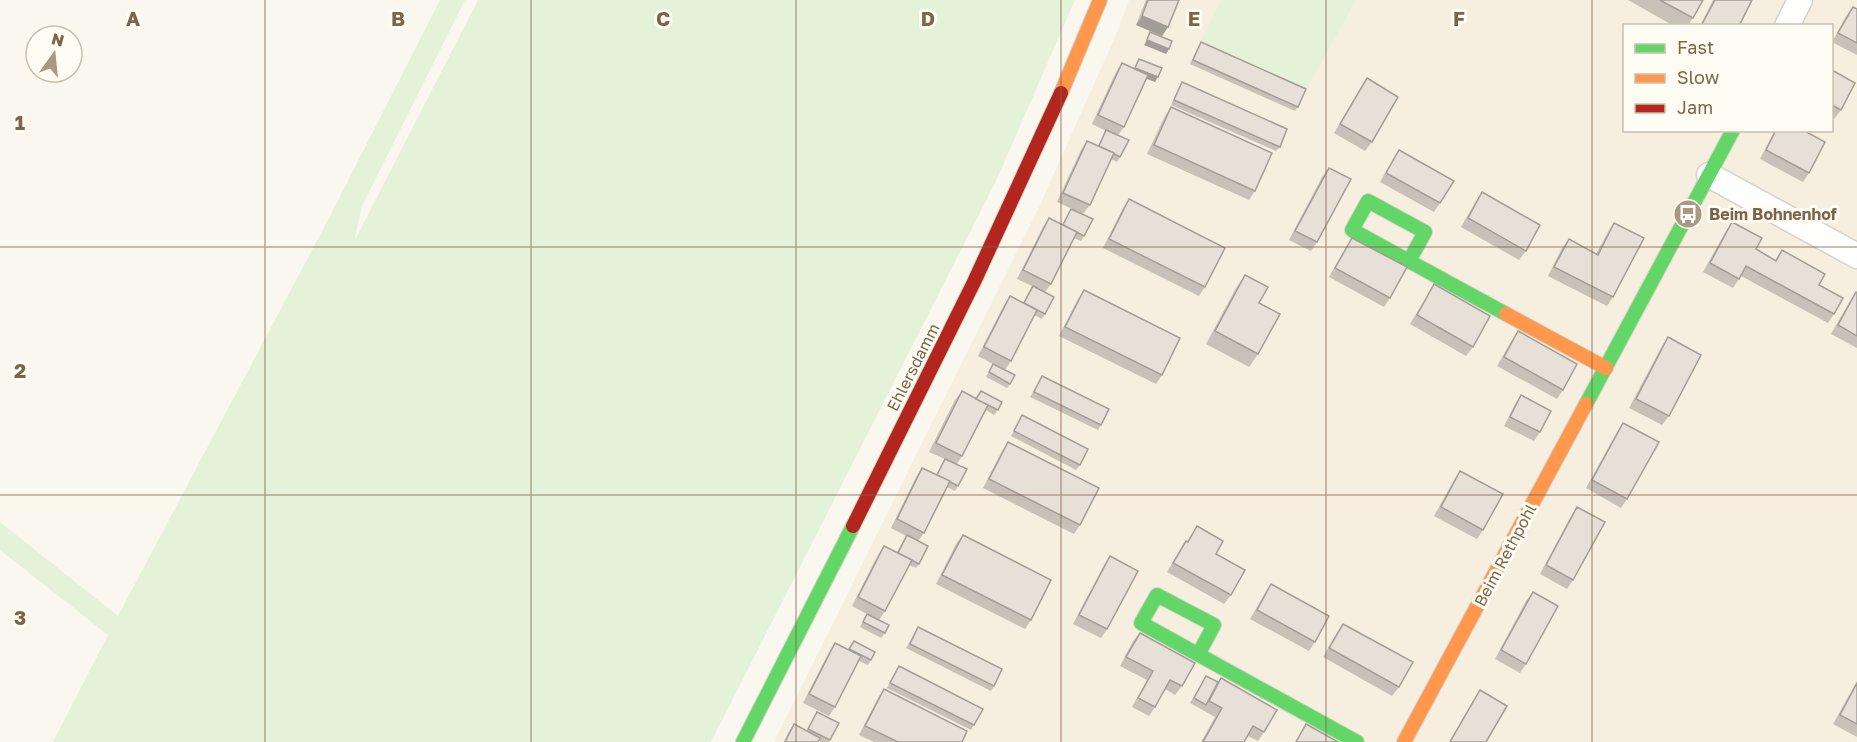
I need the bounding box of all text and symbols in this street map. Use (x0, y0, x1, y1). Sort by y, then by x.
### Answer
text: A (126, 6, 140, 30)
text: B (391, 6, 405, 30)
text: C (656, 6, 670, 30)
text: D (921, 6, 935, 30)
text: E (1188, 6, 1200, 30)
text: F (1453, 6, 1465, 30)
north arrow (24, 24, 84, 84)
legend (1623, 24, 1833, 132)
text: N (49, 28, 66, 51)
text: Fast (1677, 36, 1714, 58)
text: Slow (1677, 66, 1720, 88)
text: Jam (1677, 96, 1713, 118)
text: 1 (15, 110, 25, 134)
bus stop icon: Beim Bohnenhof (1672, 198, 1704, 230)
place label: Beim Bohnenhof (1709, 204, 1837, 224)
street label: Ehlersdamm (882, 320, 944, 414)
text: 2 (14, 358, 26, 382)
street label: Beim Rethpohl (1470, 500, 1540, 610)
text: 3 (14, 605, 26, 629)

